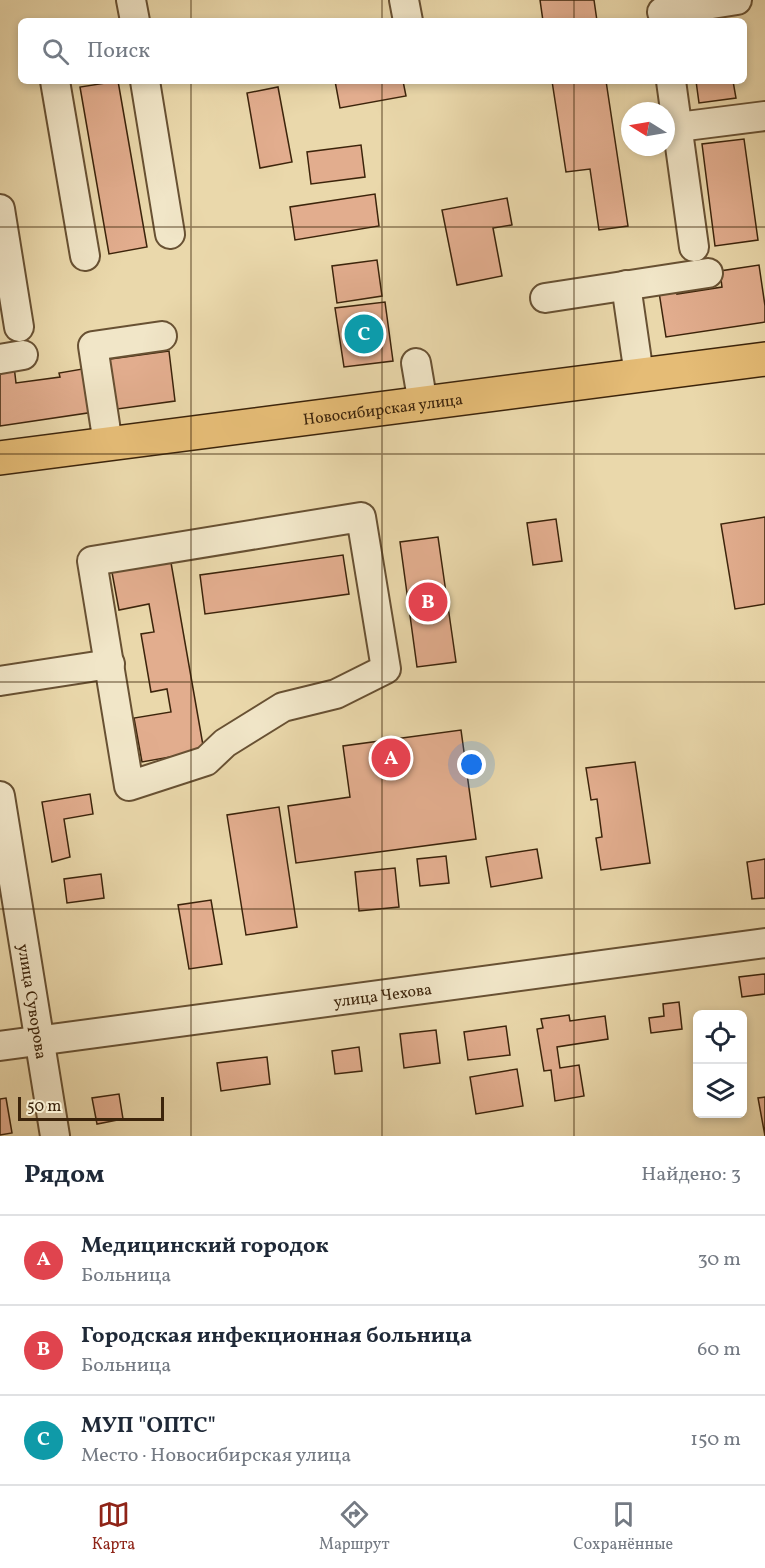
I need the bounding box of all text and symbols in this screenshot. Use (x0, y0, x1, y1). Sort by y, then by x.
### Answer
search box (18, 18, 747, 84)
icon: search (39, 35, 72, 68)
text: Поиск (87, 36, 150, 67)
north arrow (621, 102, 675, 156)
pin: C (344, 312, 384, 356)
street label: Новосибирская улица (302, 389, 464, 432)
pin: B (408, 580, 448, 624)
pin: A (372, 736, 410, 780)
your location (457, 750, 486, 779)
street label: улица Суворова (11, 942, 51, 1061)
street label: улица Чехова (332, 979, 433, 1014)
map controls (693, 1010, 747, 1118)
button: locate (693, 1010, 747, 1064)
button: layers (693, 1064, 747, 1118)
scale bar (18, 1094, 164, 1122)
text: 50 m (27, 1096, 61, 1118)
text: Рядом (24, 1157, 104, 1193)
text: Найдено: 3 (641, 1161, 741, 1189)
text: Медицинский городок (81, 1231, 329, 1262)
text: A (36, 1246, 51, 1274)
text: 30 m (697, 1246, 741, 1274)
text: Больница (81, 1262, 171, 1290)
text: Городская инфекционная больница (81, 1321, 472, 1352)
text: B (37, 1336, 50, 1364)
text: 60 m (697, 1336, 741, 1364)
text: Больница (81, 1352, 171, 1380)
text: МУП "ОПТС" (81, 1411, 216, 1442)
text: C (37, 1426, 50, 1454)
text: 150 m (690, 1426, 741, 1454)
text: Место · Новосибирская улица (81, 1442, 351, 1470)
tab: Карта (92, 1498, 135, 1556)
tab: Маршрут (319, 1498, 390, 1556)
tab: Сохранённые (573, 1498, 673, 1556)

